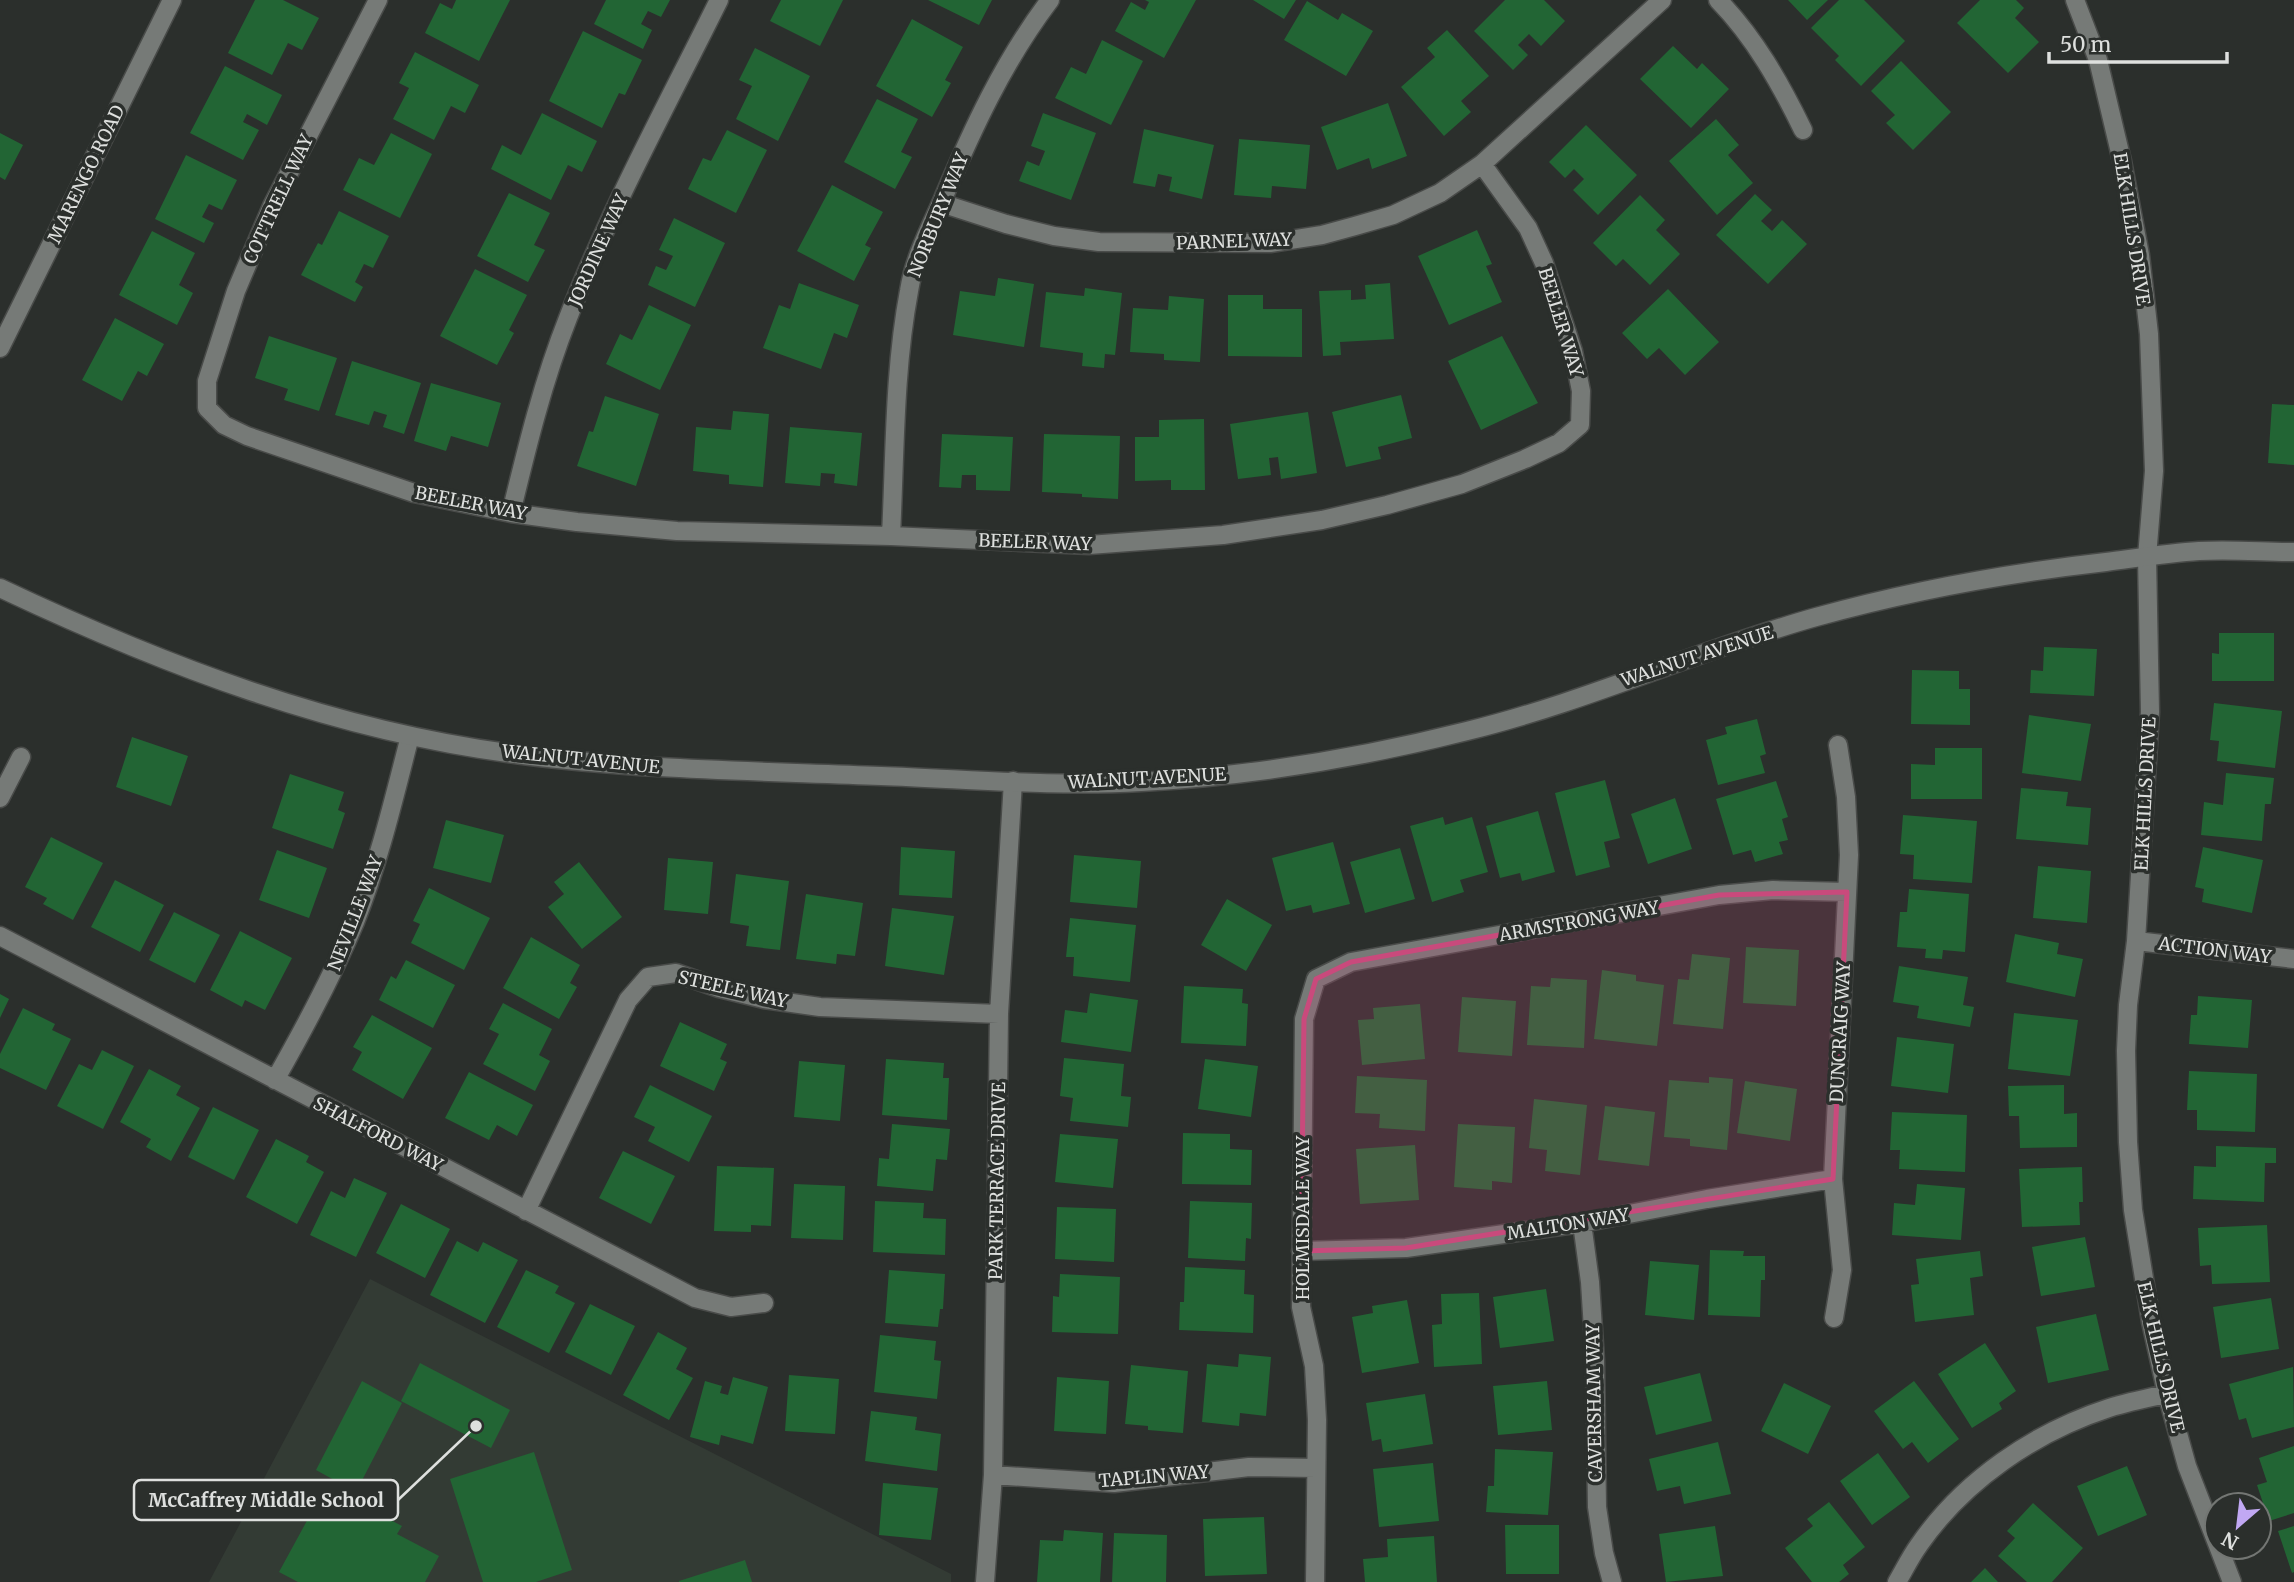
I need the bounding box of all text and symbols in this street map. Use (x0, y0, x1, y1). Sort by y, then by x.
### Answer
scale bar (2049, 21, 2228, 65)
text: 50 m (2060, 31, 2111, 58)
street label: MARENGO ROAD (43, 101, 129, 247)
street label: COTTRELL WAY (238, 130, 318, 267)
street label: NORBURY WAY (903, 149, 974, 280)
street label: ELK HILLS DRIVE (2109, 151, 2156, 308)
street label: JORDINE WAY (563, 190, 633, 311)
street label: PARNEL WAY (1176, 227, 1293, 255)
street label: BEELER WAY (1533, 264, 1589, 380)
street label: BEELER WAY (413, 481, 529, 525)
street label: BEELER WAY (978, 529, 1093, 555)
street label: WALNUT AVENUE (1617, 620, 1777, 692)
street label: ELK HILLS DRIVE (2129, 716, 2161, 872)
street label: WALNUT AVENUE (500, 739, 662, 779)
street label: WALNUT AVENUE (1066, 762, 1227, 794)
street label: NEVILLE WAY (322, 852, 388, 974)
street label: ARMSTRONG WAY (1496, 896, 1661, 947)
street label: ACTION WAY (2156, 932, 2273, 968)
street label: DUNCRAIG WAY (1825, 960, 1855, 1103)
street label: STEELE WAY (676, 965, 791, 1013)
street label: PARK TERRACE DRIVE (984, 1081, 1010, 1280)
street label: SHALFORD WAY (310, 1092, 447, 1177)
street label: HOLMISDALE WAY (1291, 1135, 1314, 1300)
street label: MALTON WAY (1505, 1203, 1631, 1245)
street label: ELK HILLS DRIVE (2132, 1279, 2190, 1435)
street label: CAVERSHAM WAY (1581, 1323, 1607, 1483)
street label: TAPLIN WAY (1098, 1460, 1211, 1492)
callout: McCaffrey Middle School (134, 1480, 398, 1520)
text: McCaffrey Middle School (148, 1488, 384, 1512)
north arrow (2203, 1491, 2273, 1561)
text: N (2218, 1527, 2242, 1555)

